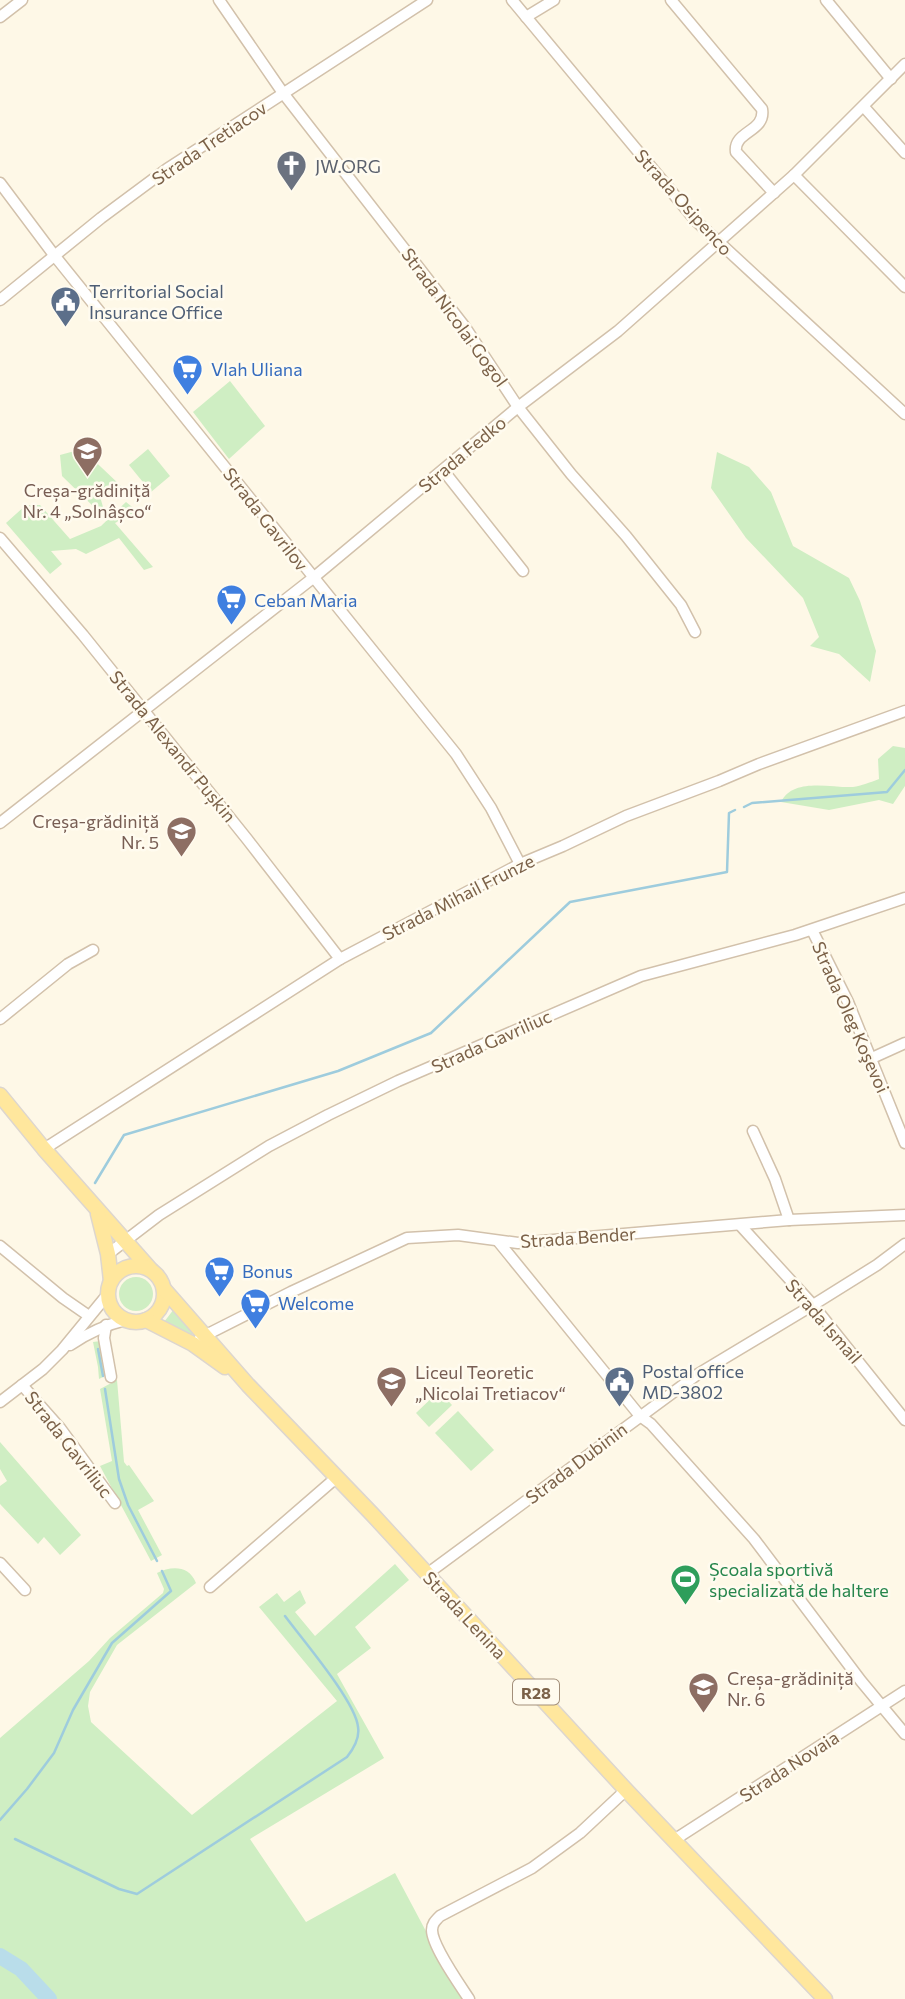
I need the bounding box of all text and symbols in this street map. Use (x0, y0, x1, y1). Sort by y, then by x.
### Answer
street label: Strada Tretiacov (147, 96, 271, 190)
street label: Strada Osipenco (631, 144, 737, 260)
church icon: JW.ORG (275, 149, 309, 193)
place label: JW.ORG (315, 155, 381, 177)
street label: Strada Nicolai Gogol (397, 243, 513, 391)
place label: Territorial Social Insurance Office (89, 280, 224, 323)
public building icon: Territorial Social Insurance Office (49, 284, 83, 328)
supermarket icon: Vlah Uliana (171, 352, 205, 396)
place label: Vlah Uliana (211, 358, 303, 380)
street label: Strada Fedko (414, 411, 510, 497)
school or university icon: Creșa-grădiniță Nr. 4 „Solnâșco“ (70, 435, 104, 479)
street label: Strada Gavrilov (219, 463, 313, 575)
place label: Creșa-grădiniță Nr. 4 „Solnâșco“ (22, 479, 152, 523)
supermarket icon: Ceban Maria (214, 583, 248, 627)
place label: Ceban Maria (254, 589, 357, 611)
street label: Strada Alexandr Pușkin (104, 666, 241, 827)
place label: Creșa-grădiniță Nr. 5 (32, 810, 159, 853)
school or university icon: Creșa-grădiniță Nr. 5 (165, 814, 199, 858)
street label: Strada Mihail Frunze (378, 849, 538, 945)
street label: Strada Oleg Koşevoi (808, 938, 894, 1096)
street label: Strada Gavriliuc (428, 1005, 555, 1077)
street label: Strada Bender (519, 1222, 637, 1252)
supermarket icon: Bonus (202, 1254, 236, 1298)
place label: Bonus (242, 1260, 293, 1282)
street label: Strada Ismail (781, 1274, 867, 1368)
supermarket icon: Welcome (238, 1286, 272, 1330)
place label: Welcome (278, 1292, 354, 1314)
place label: Postal office MD-3802 (642, 1360, 744, 1403)
place label: Liceul Teoretic „Nicolai Tretiacov“ (415, 1361, 566, 1404)
public building icon: Postal office MD-3802 (602, 1364, 636, 1408)
school or university icon: Liceul Teoretic „Nicolai Tretiacov“ (375, 1365, 409, 1409)
street label: Strada Gavriliuc (21, 1386, 117, 1502)
street label: Strada Dubinin (521, 1418, 631, 1508)
place label: Școala sportivă specializată de haltere (709, 1558, 889, 1601)
sports icon: Școala sportivă specializată de haltere (669, 1562, 703, 1606)
street label: Strada Lenina (419, 1567, 511, 1663)
place label: Creșa-grădiniță Nr. 6 (727, 1667, 854, 1710)
school or university icon: Creșa-grădiniță Nr. 6 (687, 1671, 721, 1715)
road number: R28 (513, 1680, 559, 1704)
street label: Strada Novaia (735, 1726, 843, 1806)

